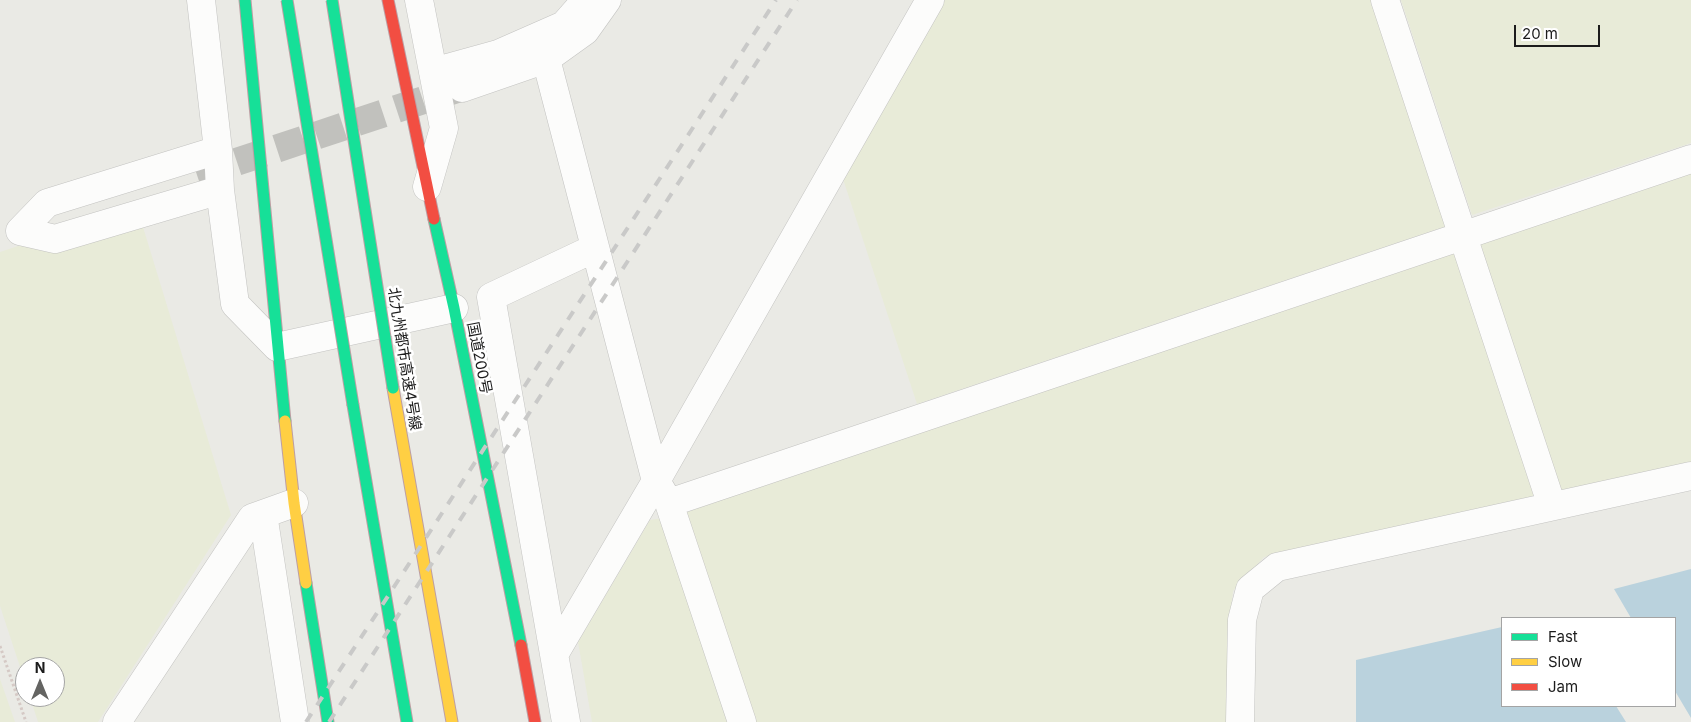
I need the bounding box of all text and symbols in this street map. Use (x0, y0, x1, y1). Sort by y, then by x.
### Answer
scale bar (1516, 15, 1602, 47)
text: 20 m (1522, 24, 1558, 43)
street label: 北九州都市高速4号線 (384, 286, 424, 432)
street label: 国道200号 (463, 320, 495, 396)
legend (1501, 617, 1676, 707)
text: Fast (1548, 627, 1578, 646)
text: Slow (1548, 652, 1582, 671)
north arrow (15, 657, 65, 707)
text: N (35, 659, 45, 676)
text: Jam (1548, 677, 1578, 696)

